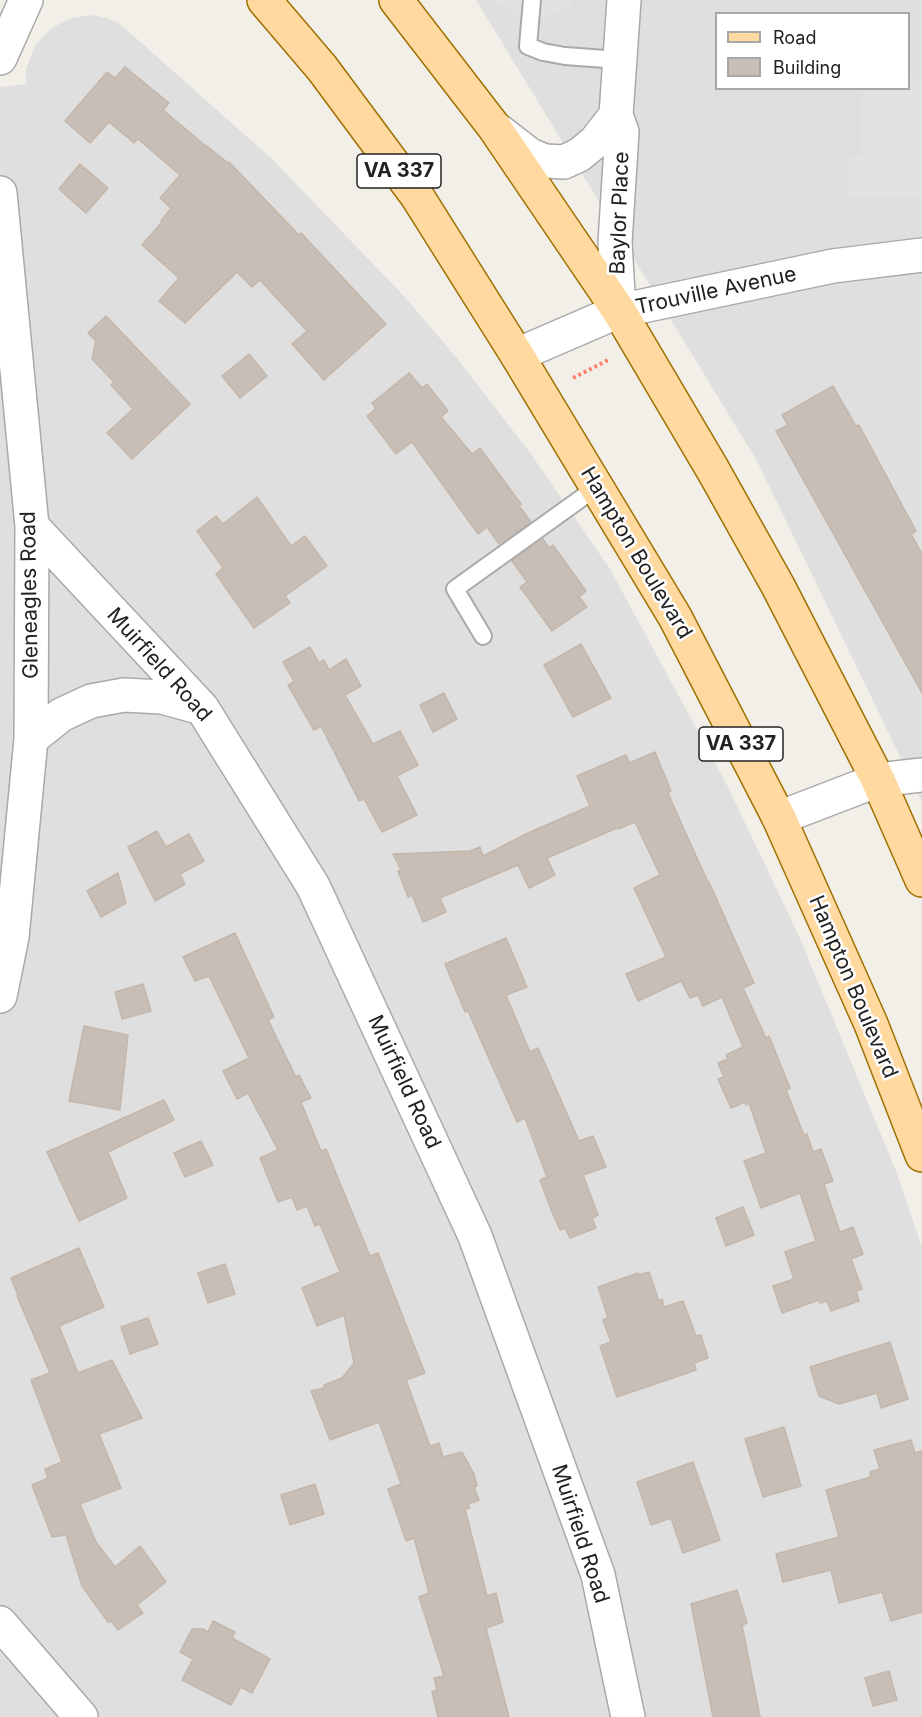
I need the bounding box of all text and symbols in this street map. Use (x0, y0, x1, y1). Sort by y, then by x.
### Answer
legend (715, 12, 910, 90)
text: Road (773, 27, 816, 48)
text: Building (773, 57, 841, 78)
street label: Baylor Place (605, 151, 635, 275)
road number: VA 337 (357, 154, 441, 188)
street label: Trouville Avenue (633, 262, 799, 320)
street label: Hampton Boulevard (575, 463, 697, 643)
street label: Gleneagles Road (16, 511, 44, 679)
street label: Muirfield Road (101, 603, 217, 727)
road number: VA 337 (699, 727, 783, 761)
street label: Hampton Boulevard (803, 892, 903, 1082)
street label: Muirfield Road (362, 1011, 446, 1153)
street label: Muirfield Road (546, 1461, 614, 1607)

